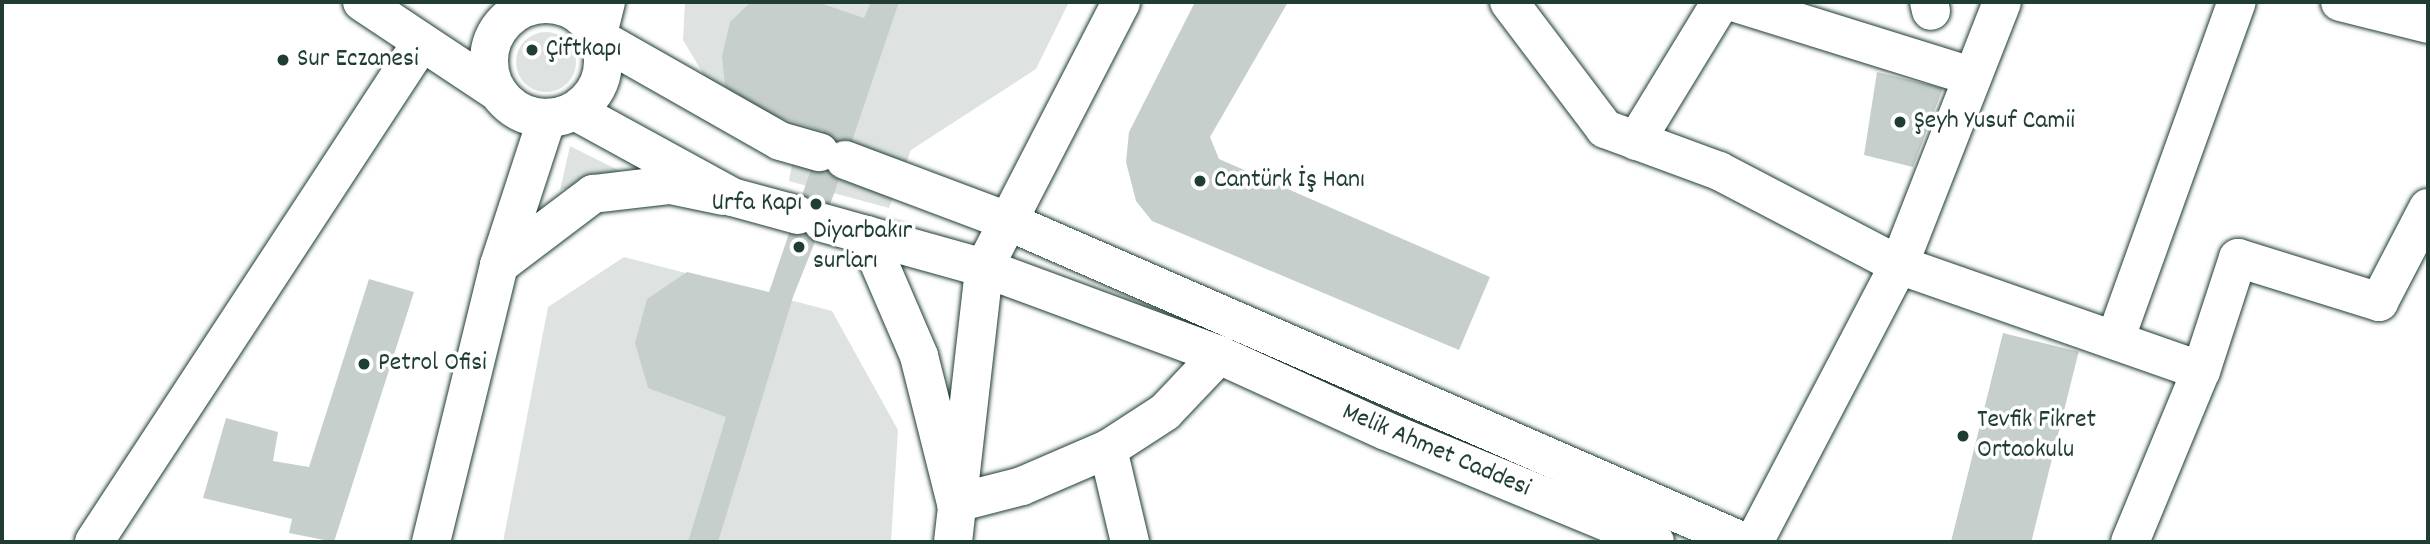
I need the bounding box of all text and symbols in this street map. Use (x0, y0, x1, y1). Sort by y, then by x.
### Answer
place label: Çiftkapı (546, 34, 621, 66)
marker: Çiftkapı (524, 42, 540, 58)
place label: Sur Eczanesi (297, 44, 419, 76)
marker: Sur Eczanesi (275, 52, 291, 68)
place label: Şeyh Yusuf Camii (1914, 106, 2075, 138)
marker: Şeyh Yusuf Camii (1892, 114, 1908, 130)
place label: Cantürk İş Hanı (1214, 165, 1365, 197)
marker: Cantürk İş Hanı (1192, 173, 1208, 189)
place label: Urfa Kapı (712, 188, 802, 220)
marker: Urfa Kapı (808, 196, 824, 212)
place label: Diyarbakır surları (813, 216, 912, 278)
marker: Diyarbakır surları (791, 239, 807, 255)
place label: Petrol Ofisi (378, 348, 487, 380)
marker: Petrol Ofisi (356, 356, 372, 372)
street label: Melik Ahmet Caddesi (1337, 397, 1535, 505)
place label: Tevfik Fikret Ortaokulu (1977, 405, 2096, 466)
marker: Tevfik Fikret Ortaokulu (1955, 428, 1971, 444)

